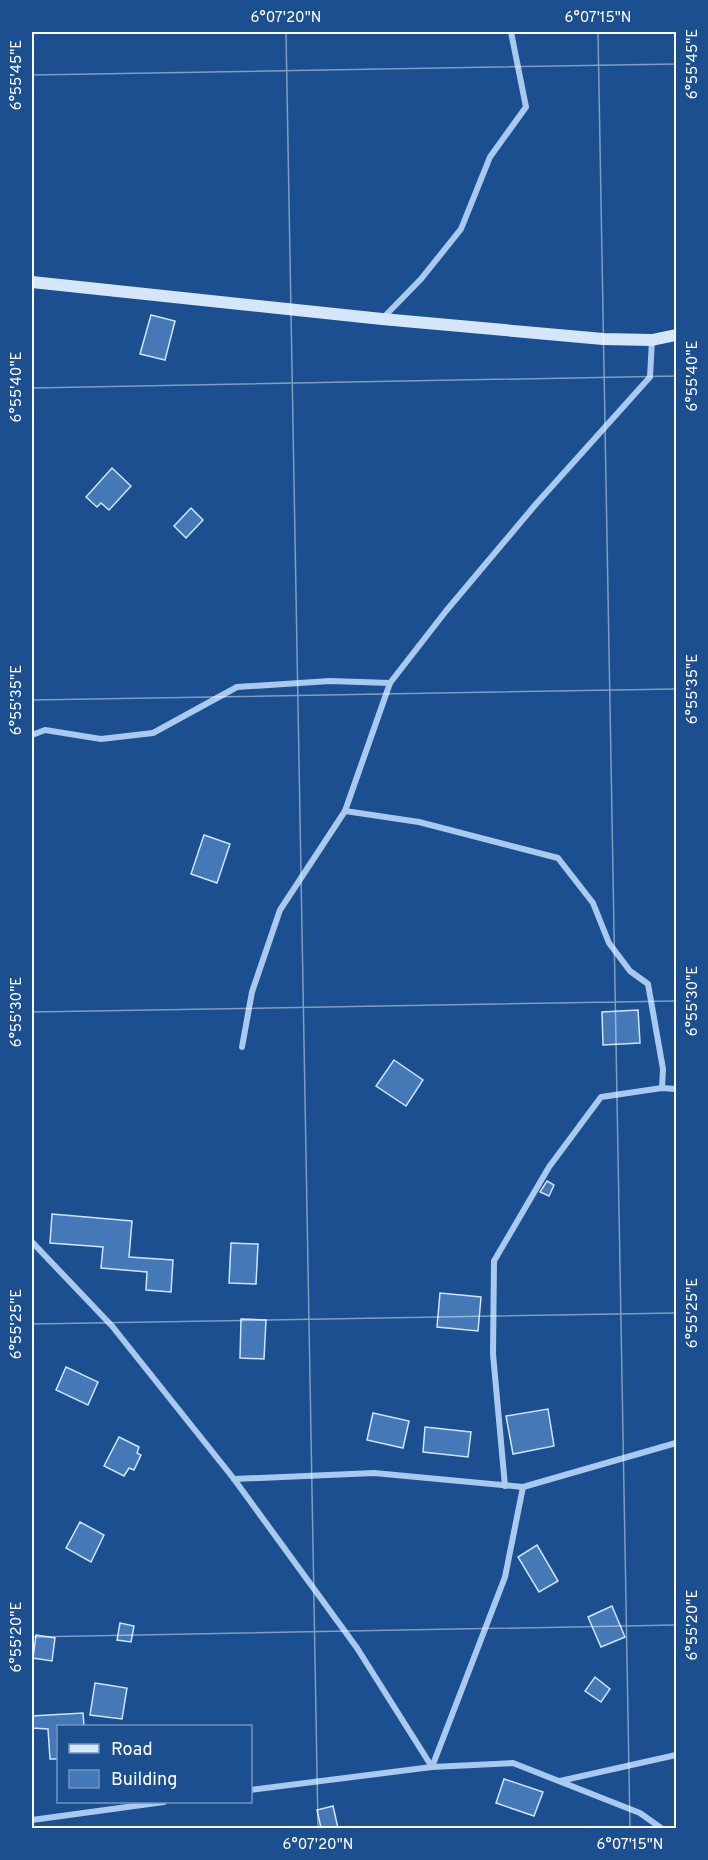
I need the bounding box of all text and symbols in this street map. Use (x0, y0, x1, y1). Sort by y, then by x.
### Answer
text: 6°07'20"N (251, 9, 321, 28)
text: 6°07'15"N (565, 9, 631, 28)
text: 6°55'45"E (684, 29, 703, 99)
text: 6°55'45"E (8, 40, 27, 110)
text: 6°55'40"E (684, 341, 703, 411)
text: 6°55'40"E (8, 352, 27, 422)
text: 6°55'35"E (684, 654, 703, 724)
text: 6°55'35"E (8, 665, 27, 735)
text: 6°55'30"E (684, 966, 703, 1036)
text: 6°55'30"E (8, 977, 27, 1047)
text: 6°55'25"E (684, 1278, 703, 1348)
text: 6°55'25"E (8, 1289, 27, 1359)
text: 6°55'20"E (684, 1590, 703, 1660)
text: 6°55'20"E (8, 1602, 27, 1672)
legend (57, 1725, 252, 1803)
text: Road (111, 1739, 153, 1762)
text: Building (111, 1769, 177, 1792)
text: 6°07'20"N (283, 1836, 353, 1855)
text: 6°07'15"N (597, 1836, 663, 1855)

